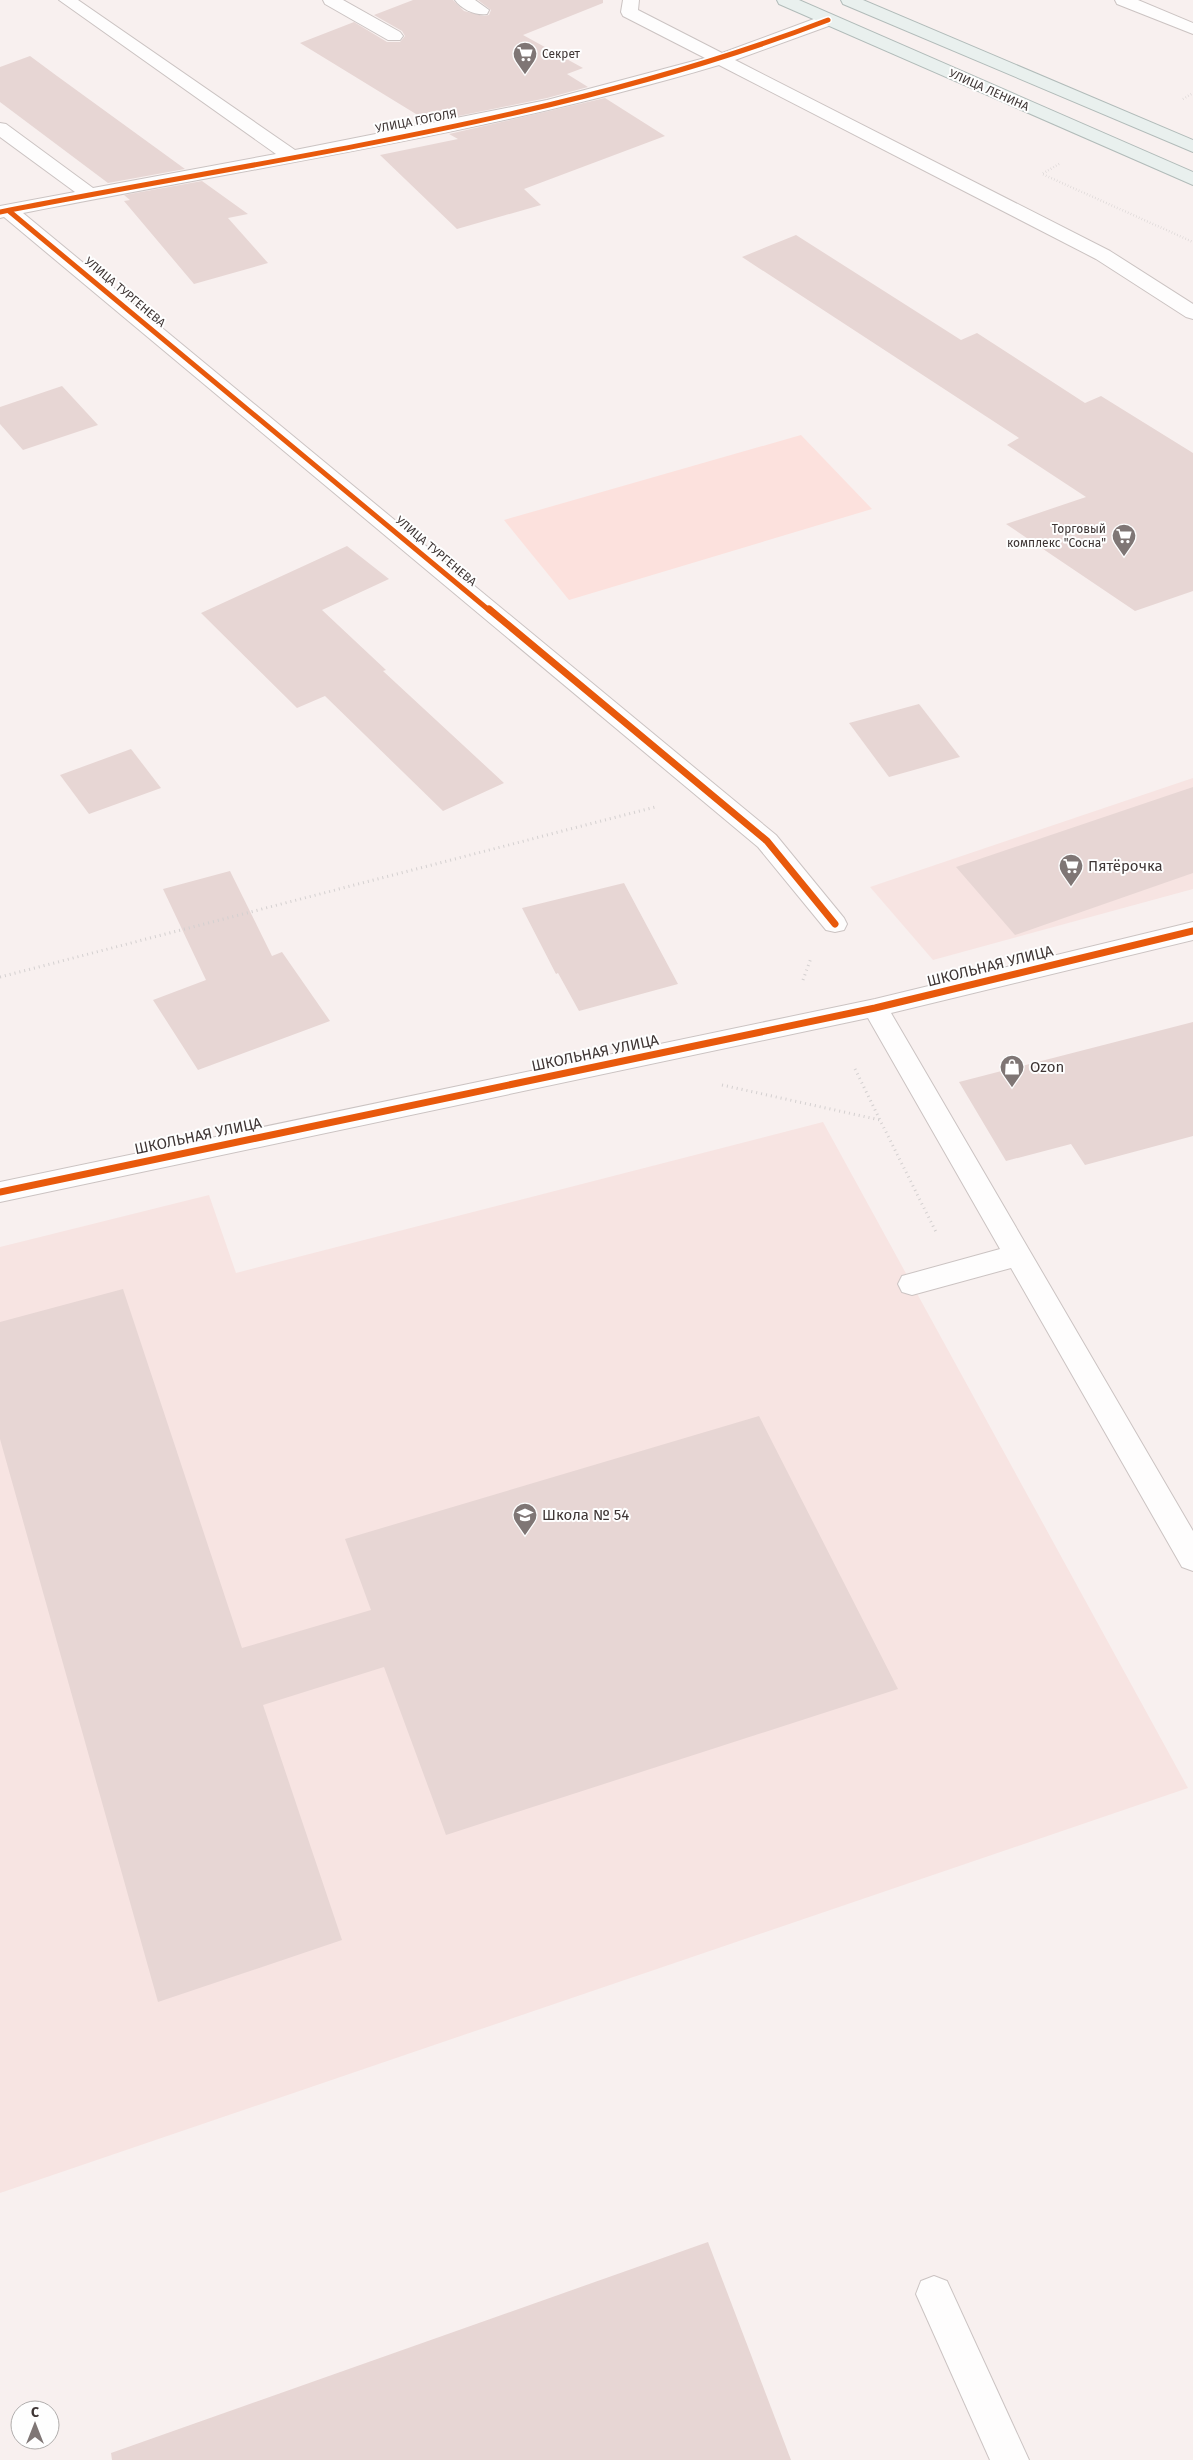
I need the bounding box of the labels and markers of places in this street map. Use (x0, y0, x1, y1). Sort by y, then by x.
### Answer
supermarket icon: Секрет (512, 41, 538, 75)
place label: Секрет (542, 47, 581, 61)
place label: Торговый комплекс "Сосна" (1007, 522, 1106, 550)
supermarket icon: Торговый комплекс "Сосна" (1111, 523, 1137, 557)
supermarket icon: Пятёрочка (1058, 853, 1084, 887)
place label: Пятёрочка (1088, 857, 1163, 875)
shop icon: Ozon (999, 1054, 1025, 1088)
place label: Ozon (1030, 1058, 1064, 1076)
school or university icon: Школа № 54 (512, 1502, 538, 1536)
place label: Школа № 54 (542, 1506, 629, 1524)

